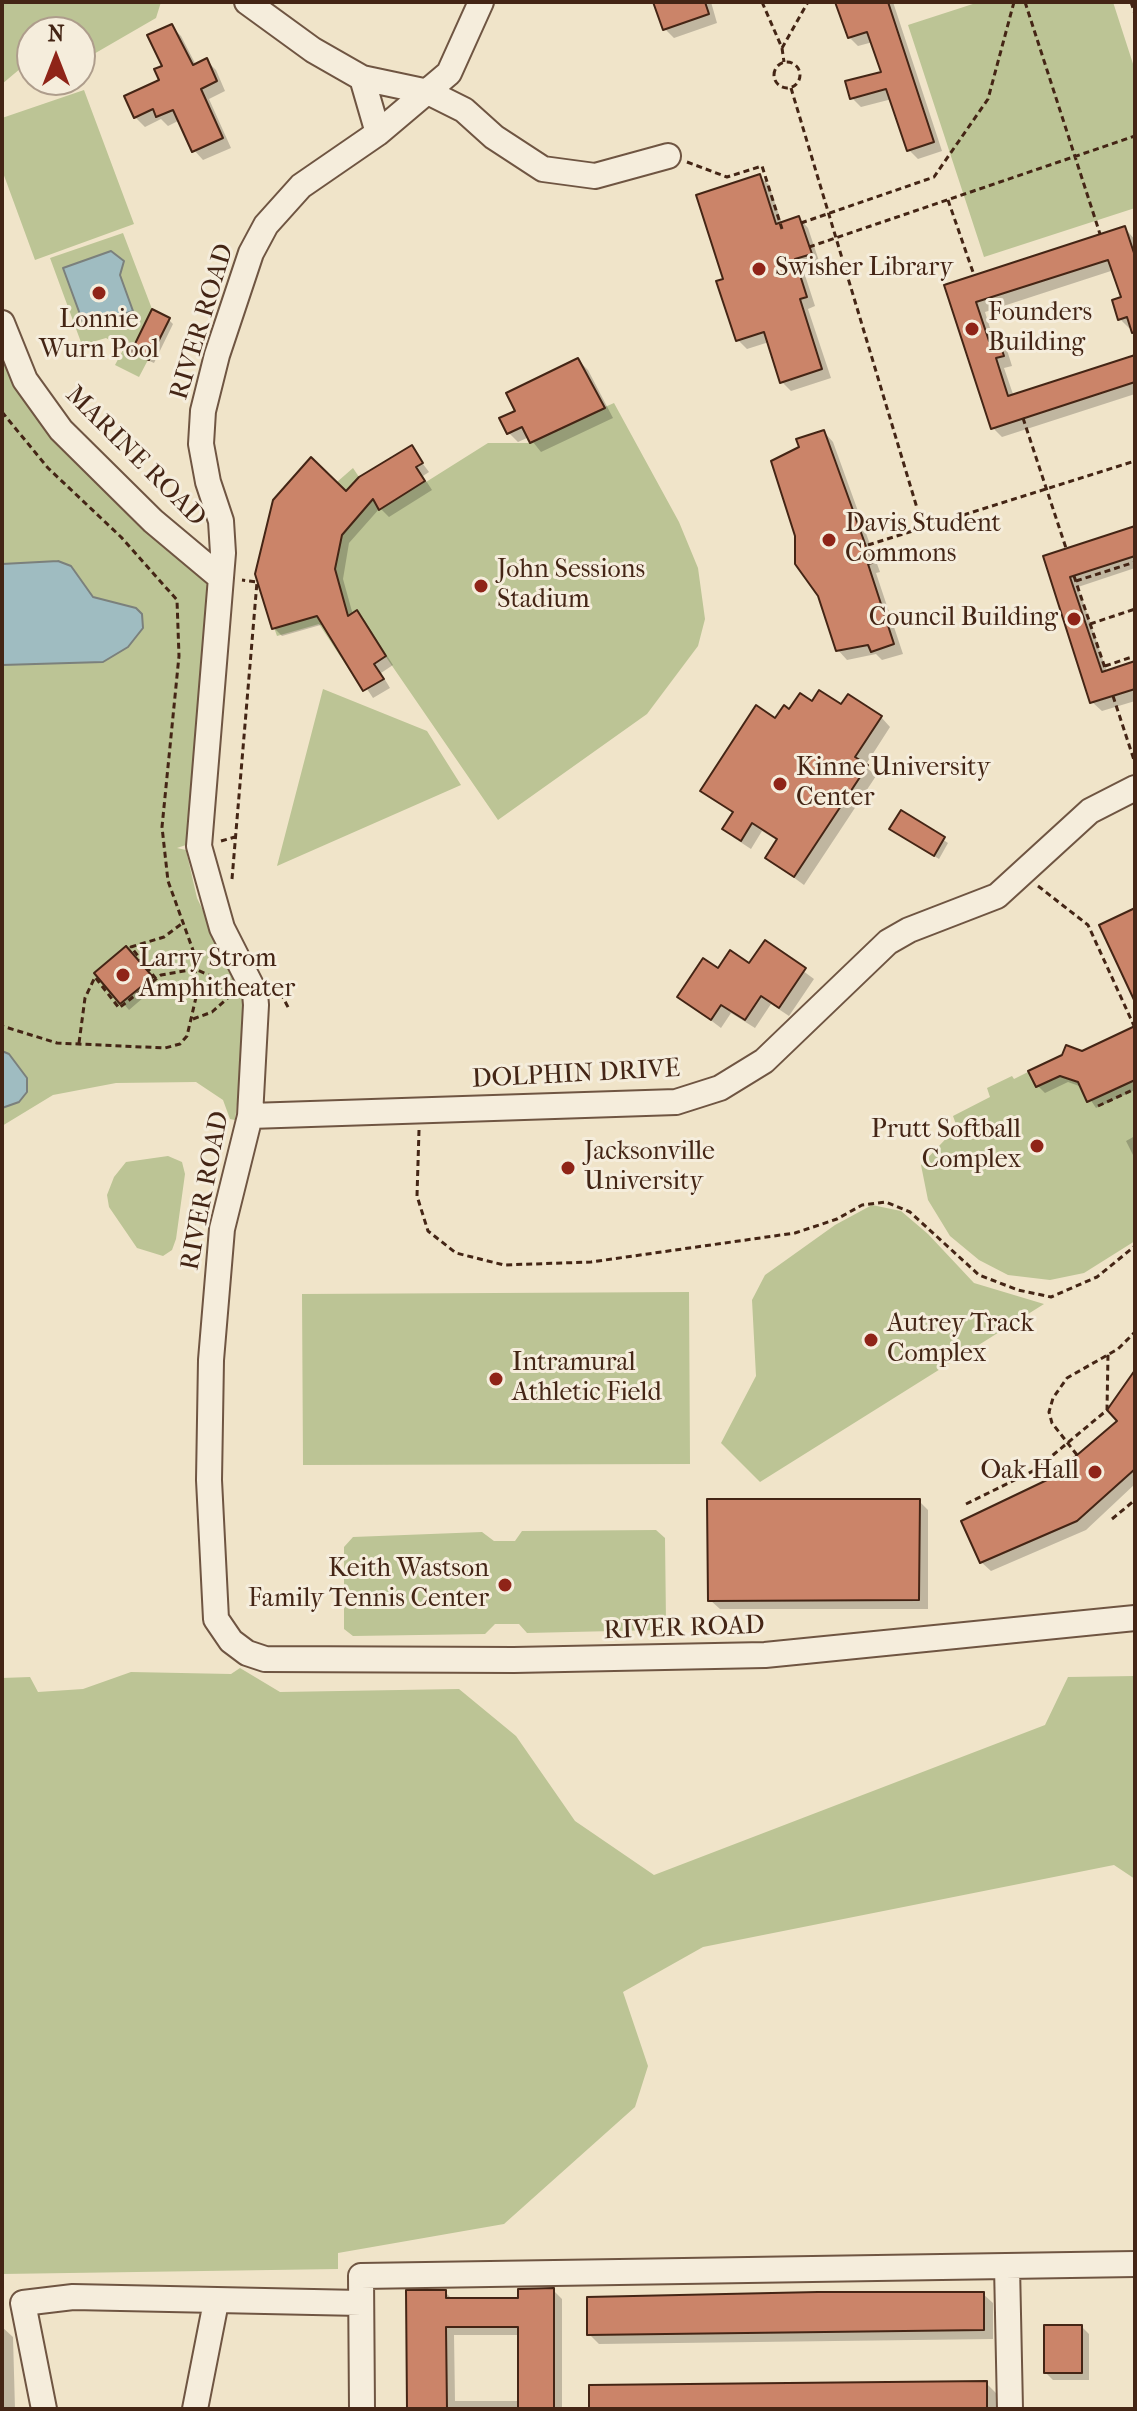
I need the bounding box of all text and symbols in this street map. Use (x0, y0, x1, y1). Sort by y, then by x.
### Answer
north arrow (16, 16, 96, 96)
text: N (48, 21, 64, 47)
street label: RIVER ROAD (165, 240, 241, 404)
place label: Swisher Library (775, 253, 953, 285)
marker: Swisher Library (750, 260, 768, 278)
marker: Lonnie Wurn Pool (90, 284, 108, 302)
place label: Founders Building (988, 298, 1092, 360)
place label: Lonnie Wurn Pool (39, 305, 159, 366)
marker: Founders Building (963, 320, 981, 338)
street label: MARINE ROAD (58, 380, 212, 534)
place label: Davis Student Commons (845, 509, 1001, 570)
marker: Davis Student Commons (820, 531, 838, 549)
place label: John Sessions Stadium (497, 555, 645, 616)
marker: John Sessions Stadium (472, 577, 490, 595)
place label: Council Building (869, 603, 1058, 635)
marker: Council Building (1065, 610, 1083, 628)
place label: Kinne University Center (796, 753, 990, 814)
marker: Kinne University Center (771, 775, 789, 793)
place label: Larry Strom Amphitheater (139, 944, 295, 1006)
marker: Larry Strom Amphitheater (114, 966, 132, 984)
street label: DOLPHIN DRIVE (471, 1054, 681, 1096)
street label: RIVER ROAD (175, 1109, 237, 1273)
place label: Prutt Softball Complex (871, 1115, 1021, 1176)
place label: Jacksonville University (584, 1137, 715, 1198)
marker: Prutt Softball Complex (1028, 1137, 1046, 1155)
marker: Jacksonville University (559, 1159, 577, 1177)
place label: Autrey Track Complex (887, 1309, 1034, 1370)
marker: Autrey Track Complex (862, 1331, 880, 1349)
place label: Intramural Athletic Field (512, 1348, 662, 1410)
marker: Intramural Athletic Field (487, 1370, 505, 1388)
place label: Oak Hall (980, 1456, 1079, 1488)
marker: Oak Hall (1086, 1463, 1104, 1481)
place label: Keith Wastson Family Tennis Center (248, 1554, 489, 1616)
marker: Keith Wastson Family Tennis Center (496, 1576, 514, 1594)
street label: RIVER ROAD (603, 1611, 765, 1647)

